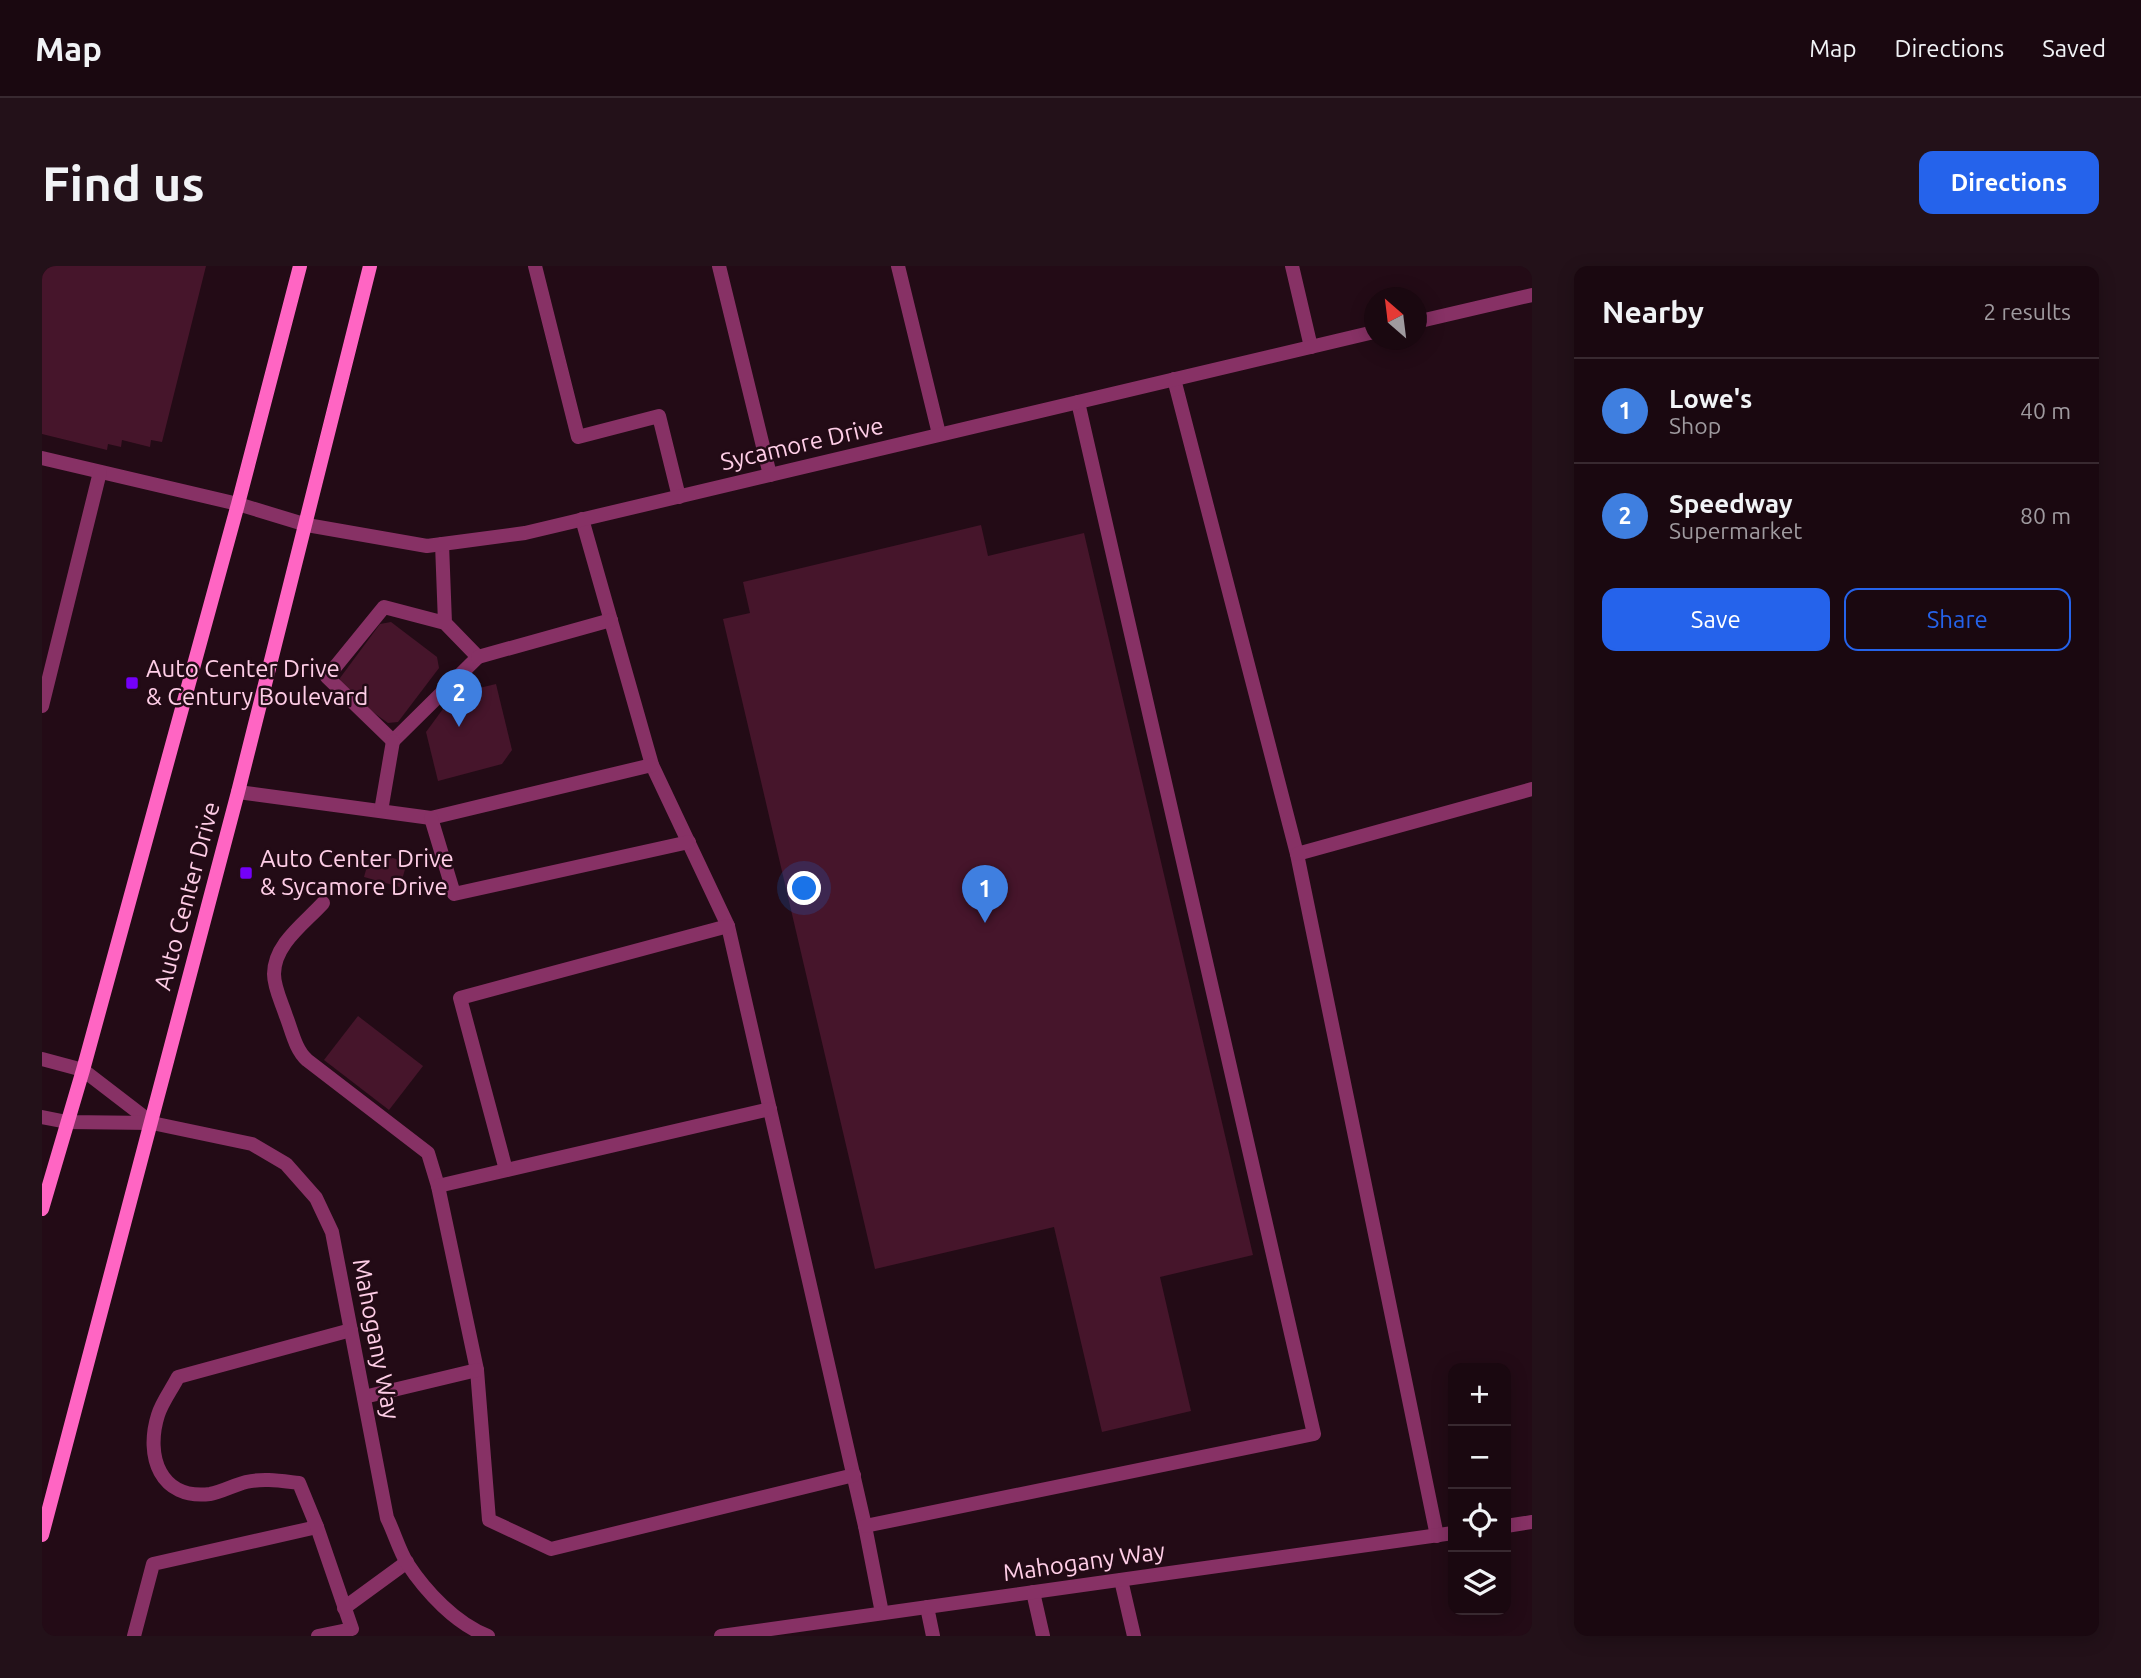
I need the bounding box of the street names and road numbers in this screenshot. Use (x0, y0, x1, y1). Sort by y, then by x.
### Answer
street label: Sycamore Drive (718, 412, 886, 475)
street label: Auto Center Drive (148, 799, 225, 993)
street label: Mahogany Way (348, 1256, 405, 1422)
street label: Mahogany Way (1001, 1537, 1167, 1586)

